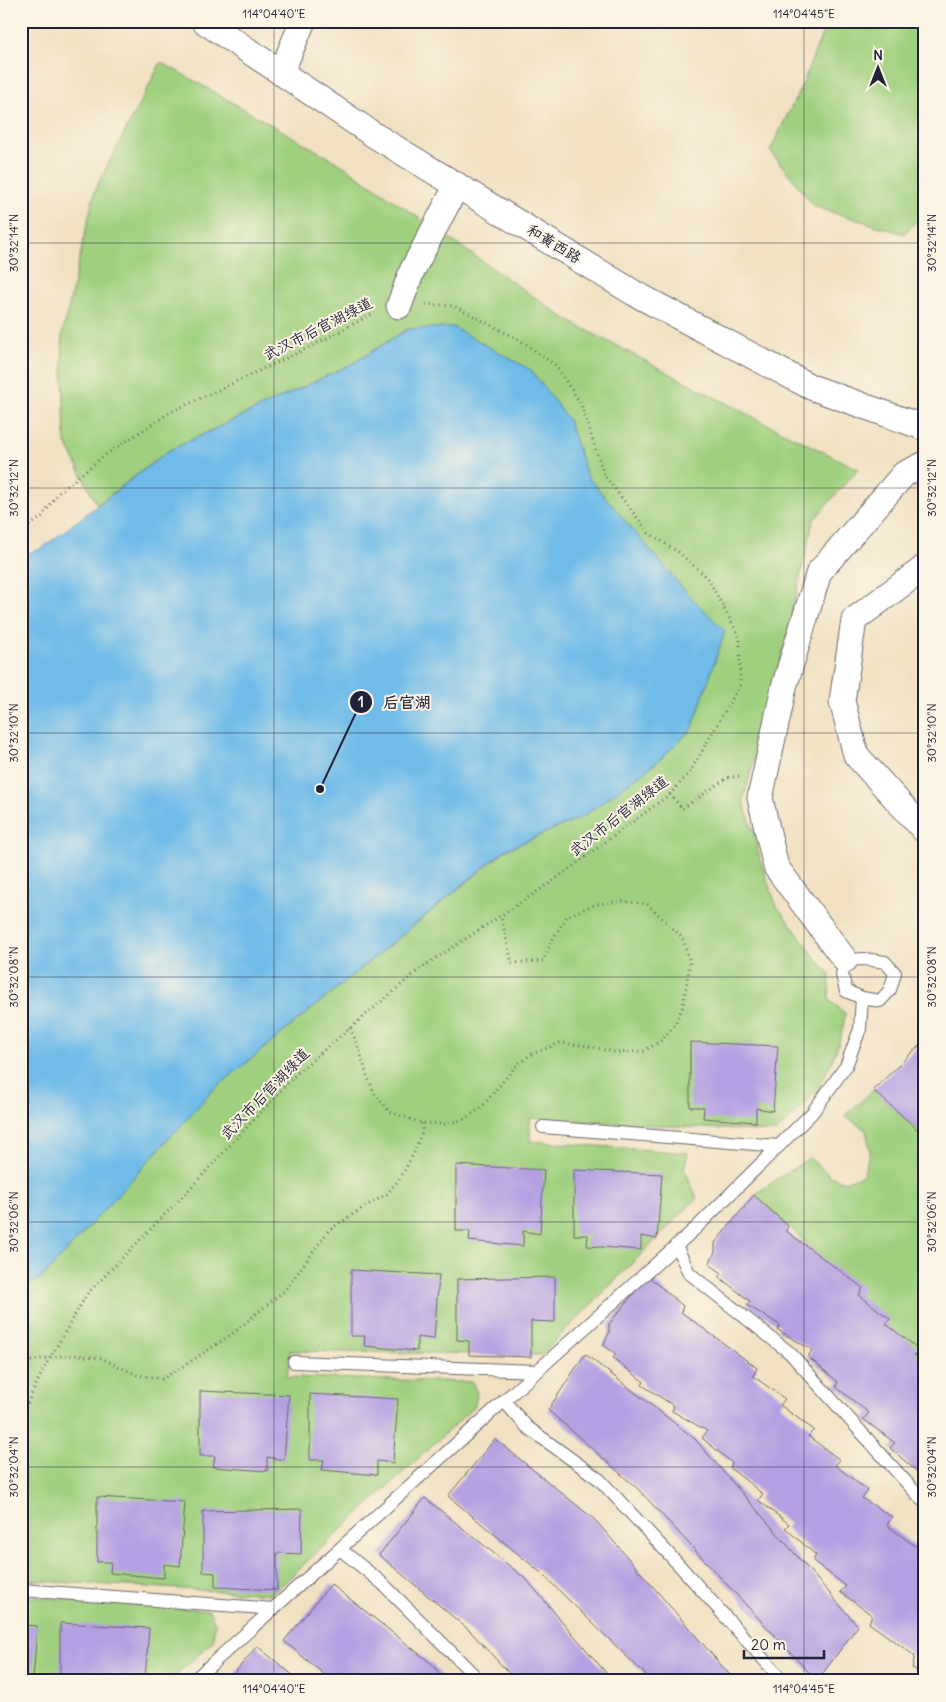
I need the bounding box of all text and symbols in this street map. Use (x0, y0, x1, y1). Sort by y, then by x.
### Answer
text: 114°04'40"E (242, 6, 306, 21)
text: 114°04'45"E (773, 6, 835, 21)
north arrow (854, 42, 904, 92)
text: N (873, 46, 883, 64)
text: 30°32'14"N (6, 214, 21, 272)
text: 30°32'14"N (924, 214, 939, 272)
street label: 和黄西路 (524, 220, 585, 267)
street label: 武汉市后官湖绿道 (260, 293, 376, 364)
text: 30°32'12"N (6, 459, 21, 517)
text: 30°32'12"N (924, 459, 939, 517)
callout: 后官湖 (348, 687, 441, 718)
text: 1 (358, 692, 364, 711)
text: 后官湖 (383, 692, 431, 712)
text: 30°32'10"N (6, 703, 21, 763)
text: 30°32'10"N (924, 703, 939, 763)
street label: 武汉市后官湖绿道 (566, 771, 672, 860)
text: 30°32'08"N (6, 946, 21, 1008)
text: 30°32'08"N (924, 946, 939, 1008)
street label: 武汉市后官湖绿道 (216, 1044, 313, 1143)
text: 30°32'06"N (6, 1191, 21, 1253)
text: 30°32'06"N (924, 1191, 939, 1253)
text: 30°32'04"N (6, 1436, 21, 1498)
text: 30°32'04"N (924, 1436, 939, 1498)
scale bar (744, 1627, 824, 1659)
text: 20 m (751, 1635, 786, 1654)
text: 114°04'40"E (242, 1681, 306, 1696)
text: 114°04'45"E (773, 1681, 835, 1696)

